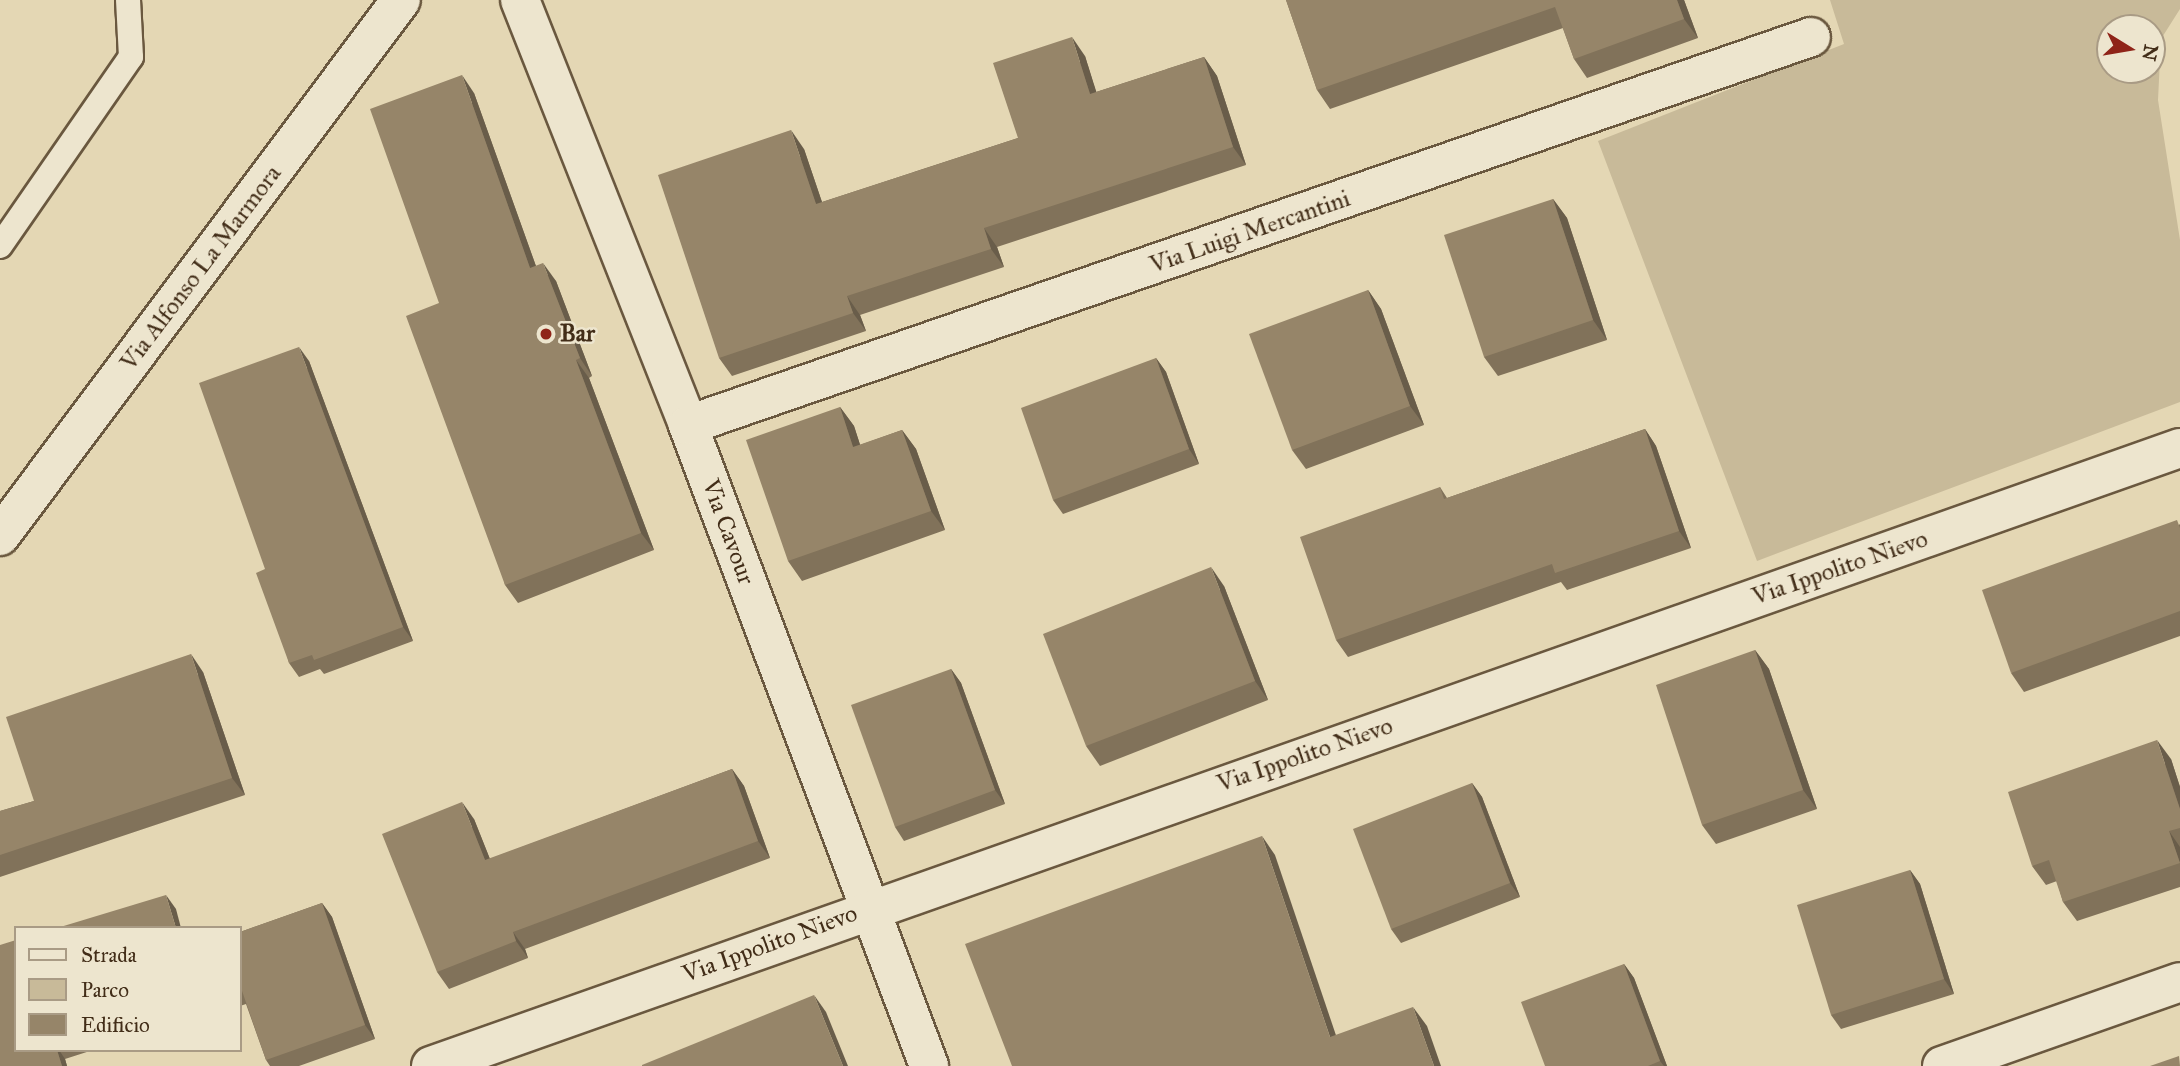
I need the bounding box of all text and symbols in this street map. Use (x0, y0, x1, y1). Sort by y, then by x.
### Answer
north arrow (2096, 14, 2166, 84)
text: N (2137, 43, 2163, 63)
street label: Via Alfonso La Marmora (115, 160, 287, 376)
street label: Via Luigi Mercantini (1146, 184, 1354, 280)
place label: Bar (560, 320, 595, 348)
marker: Bar (538, 326, 554, 342)
street label: Via Cavour (696, 475, 760, 589)
street label: Via Ippolito Nievo (1748, 524, 1932, 612)
street label: Via Ippolito Nievo (1213, 711, 1397, 799)
street label: Via Ippolito Nievo (679, 899, 861, 989)
legend (14, 926, 242, 1052)
text: Strada (81, 942, 137, 968)
text: Parco (81, 977, 129, 1003)
text: Edificio (81, 1012, 150, 1038)

